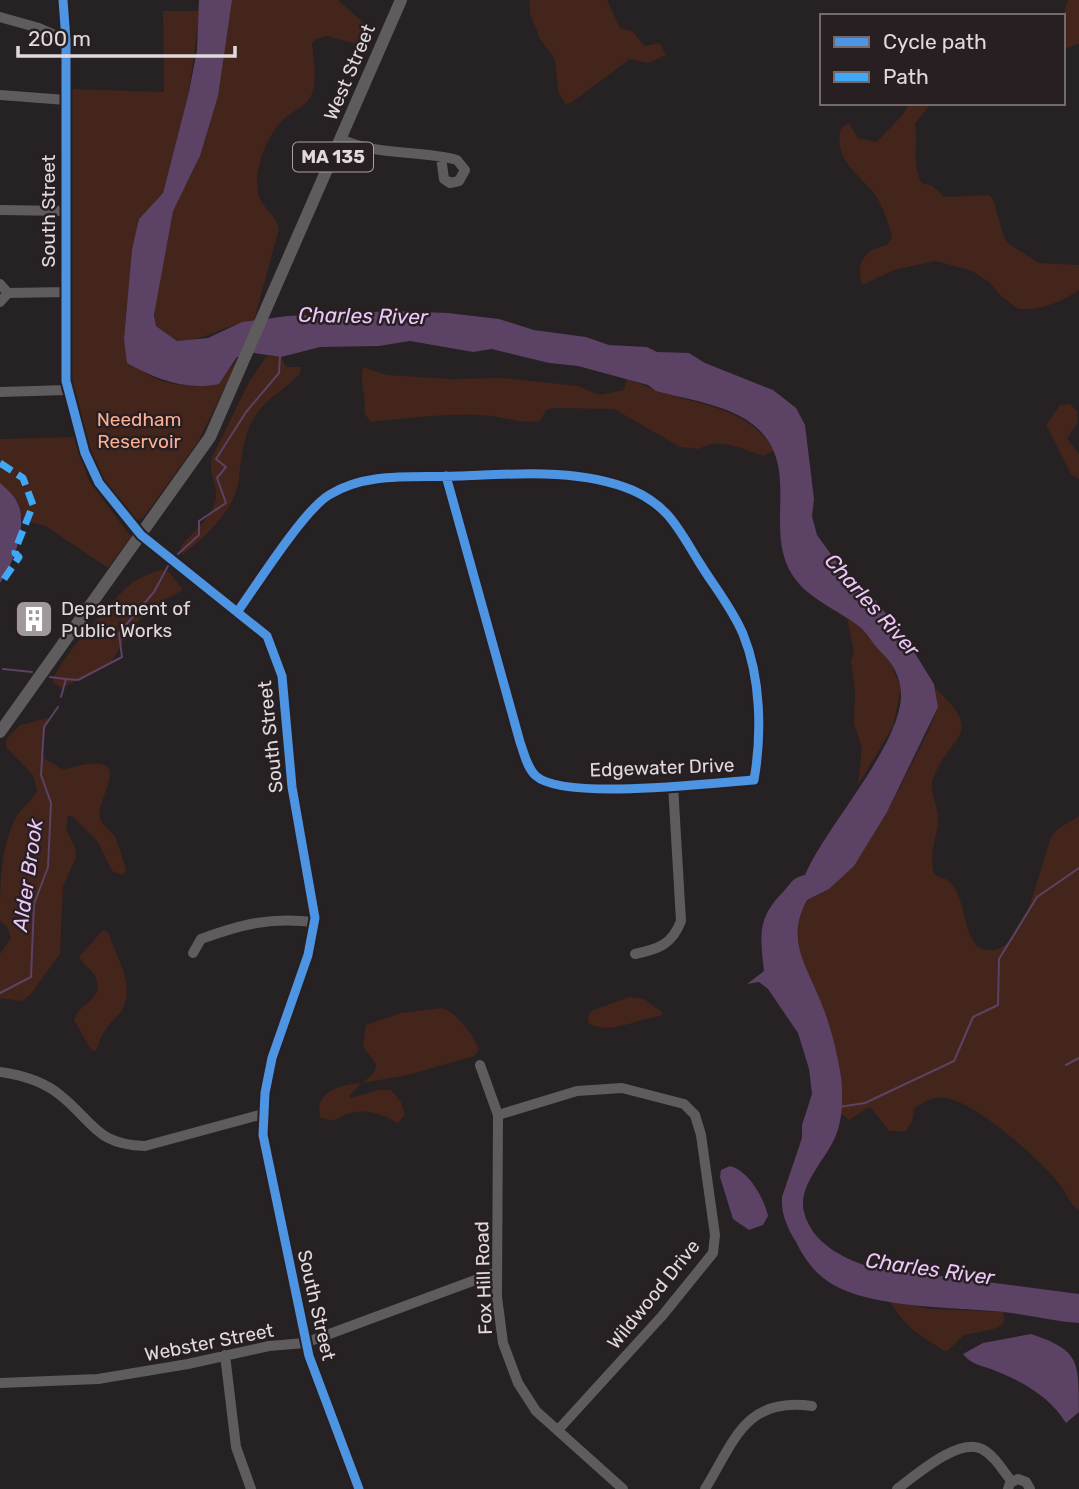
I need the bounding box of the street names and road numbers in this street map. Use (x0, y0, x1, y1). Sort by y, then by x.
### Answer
street label: West Street (319, 20, 380, 124)
road number: MA 135 (293, 142, 373, 172)
street label: South Street (37, 154, 60, 267)
street label: South Street (253, 679, 288, 794)
street label: Edgewater Drive (589, 753, 735, 782)
street label: Fox Hill Road (470, 1221, 497, 1335)
street label: Wildwood Drive (602, 1235, 705, 1354)
street label: South Street (293, 1248, 341, 1363)
street label: Webster Street (143, 1319, 276, 1366)

